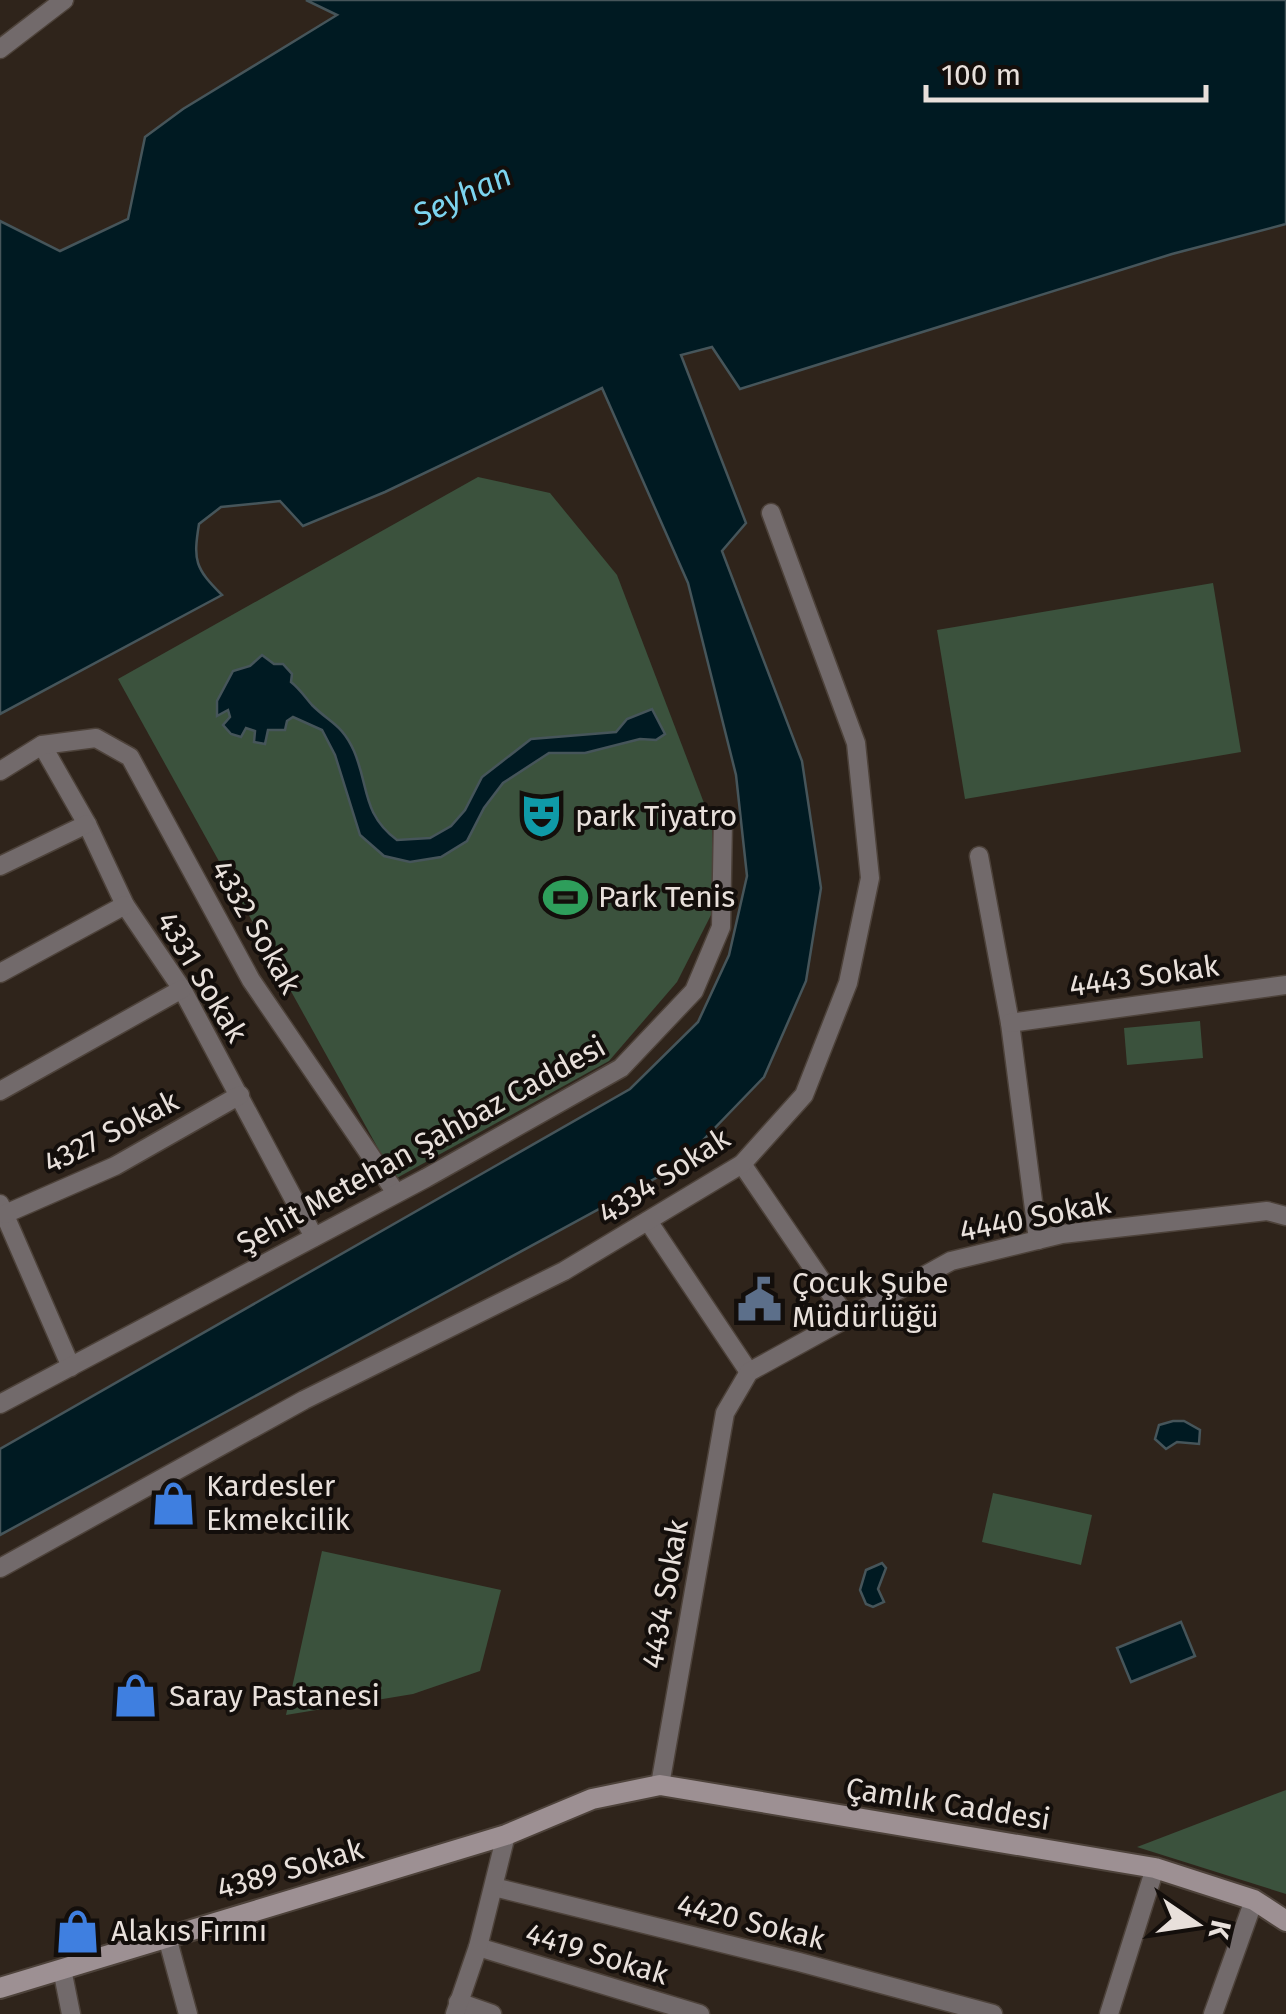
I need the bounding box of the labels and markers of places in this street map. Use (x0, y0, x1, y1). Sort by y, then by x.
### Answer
theatre icon: park Tiyatro (518, 792, 566, 840)
place label: park Tiyatro (575, 798, 737, 834)
sports icon: Park Tenis (541, 873, 589, 921)
place label: Park Tenis (598, 879, 735, 915)
place label: Çocuk Şube Müdürlüğü (792, 1265, 949, 1335)
public building icon: Çocuk Şube Müdürlüğü (735, 1276, 783, 1324)
place label: Kardesler Ekmekcilik (206, 1468, 351, 1538)
shop icon: Kardesler Ekmekcilik (149, 1479, 197, 1527)
shop icon: Saray Pastanesi (112, 1672, 160, 1720)
place label: Saray Pastanesi (169, 1678, 380, 1714)
shop icon: Alakıs Fırını (54, 1907, 102, 1955)
place label: Alakıs Fırını (111, 1913, 267, 1949)

